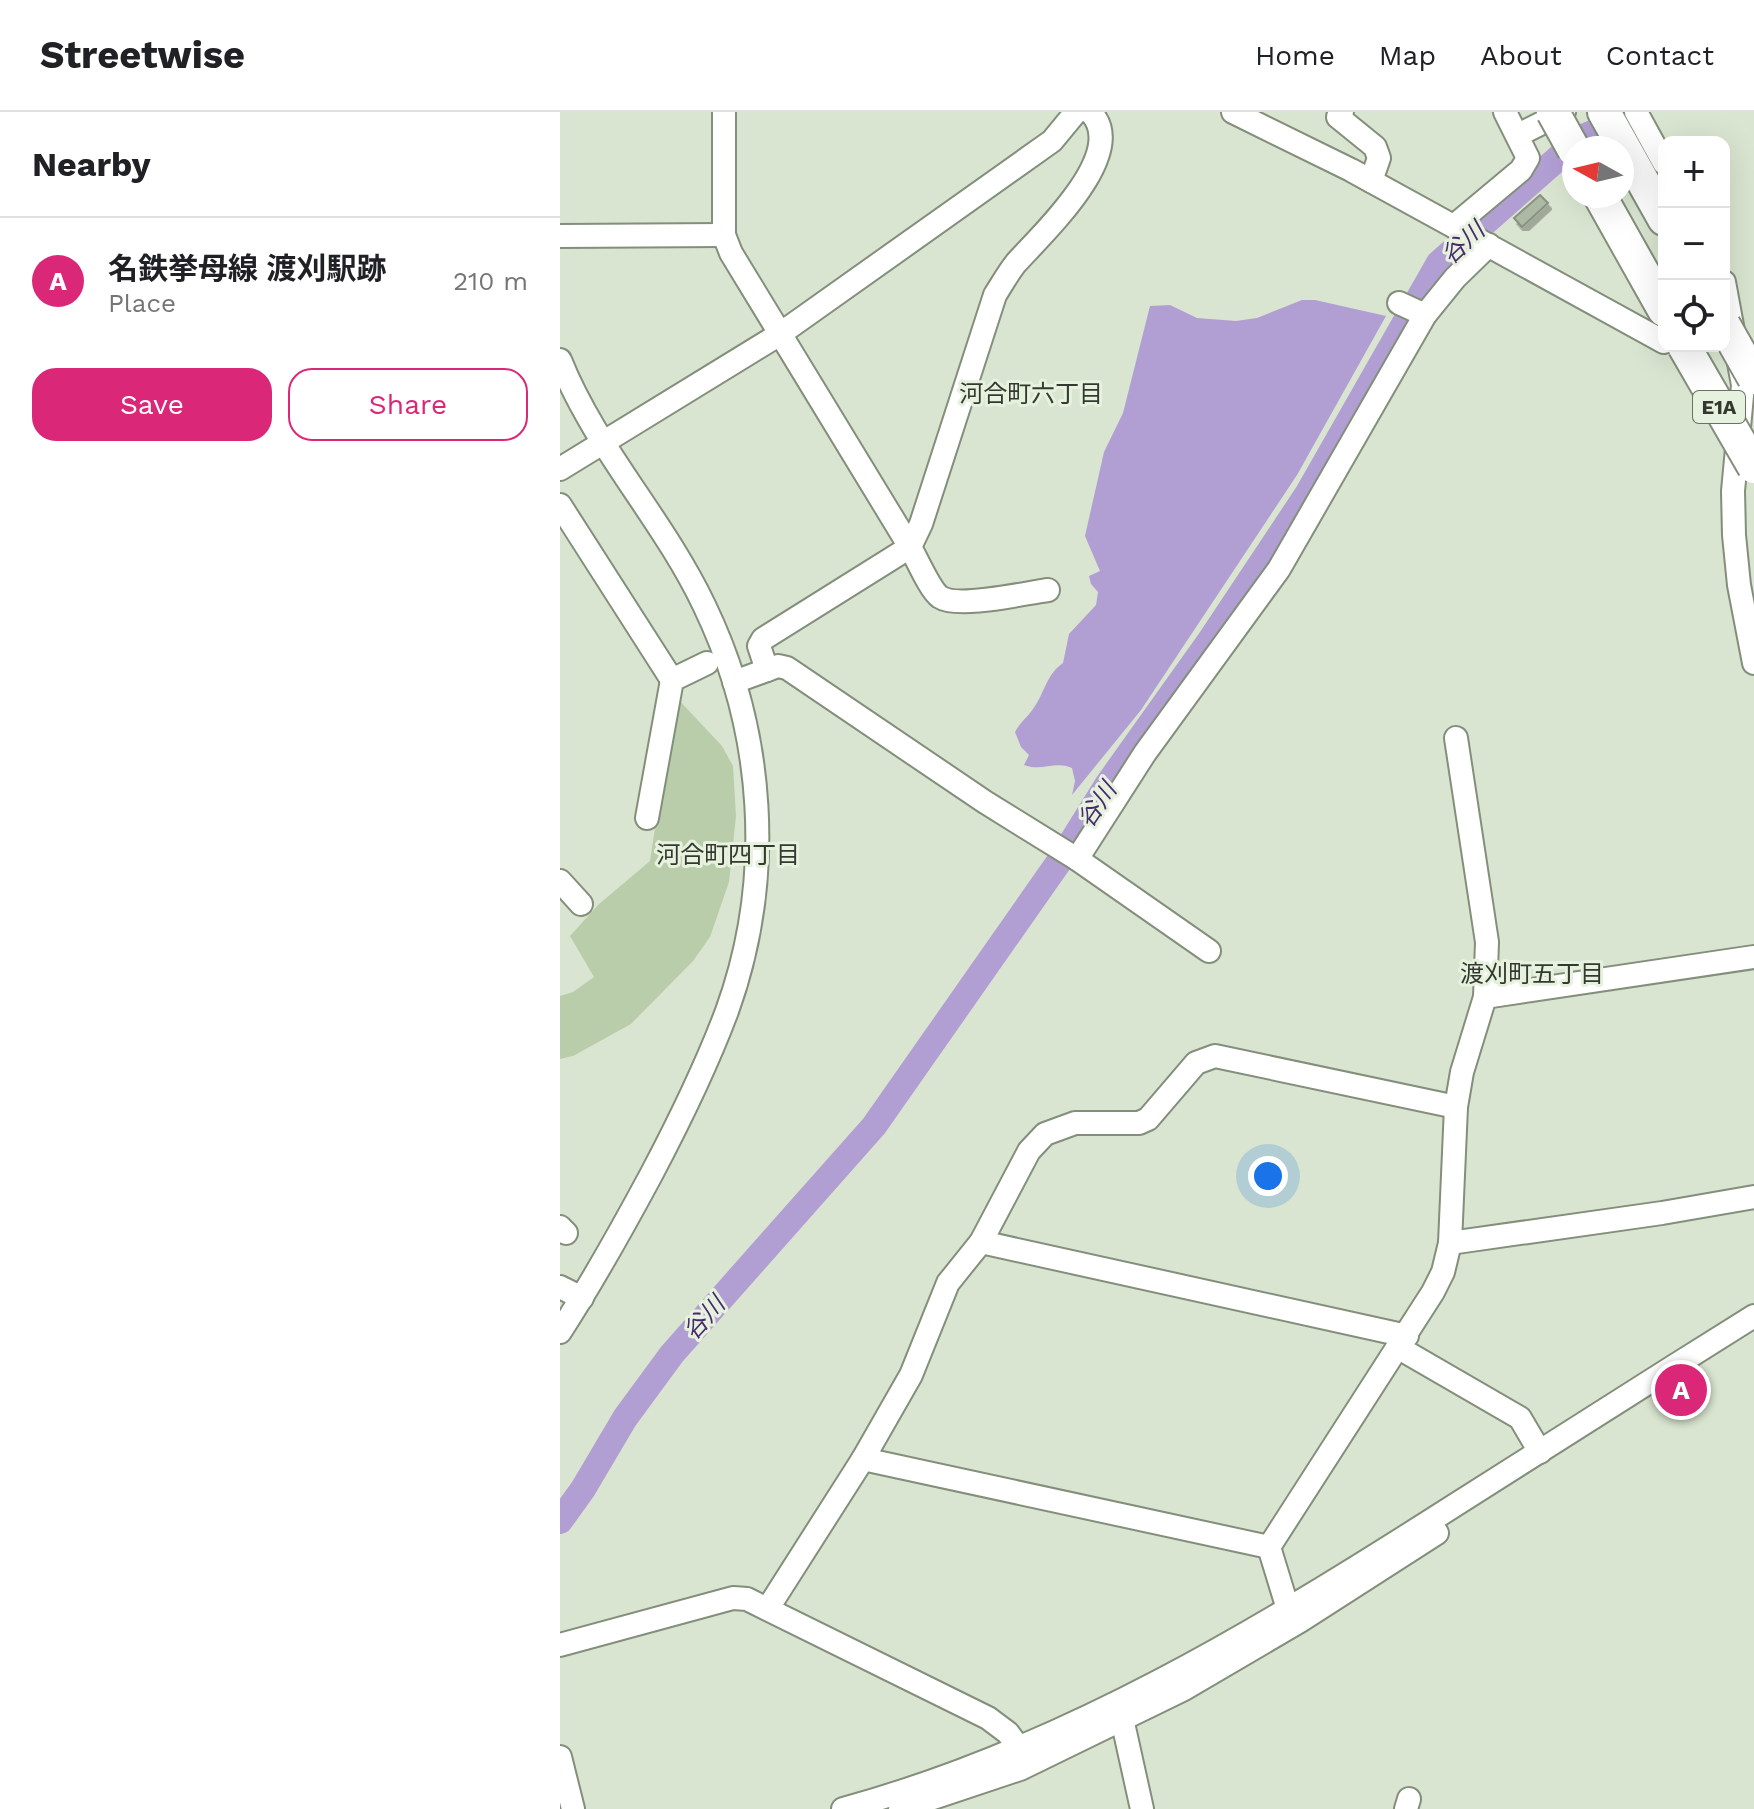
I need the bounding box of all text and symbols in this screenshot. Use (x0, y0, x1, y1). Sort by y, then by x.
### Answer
text: Streetwise (40, 33, 245, 77)
text: Home (1255, 39, 1335, 72)
text: Map (1379, 39, 1436, 72)
text: About (1480, 39, 1562, 72)
text: Contact (1606, 39, 1714, 72)
north arrow (1562, 136, 1634, 208)
map controls (1658, 136, 1730, 352)
button: + (1658, 136, 1730, 208)
text: Nearby (32, 144, 151, 184)
button: − (1658, 208, 1730, 280)
water label: 谷川 (1436, 214, 1492, 270)
text: 名鉄挙母線 渡刈駅跡 (108, 251, 387, 286)
text: A (49, 266, 67, 296)
text: 210 m (453, 266, 528, 296)
button: locate (1658, 280, 1730, 352)
text: Place (108, 288, 176, 318)
button: Save (32, 368, 272, 441)
button: Share (288, 368, 528, 441)
district label: 河合町六丁目 (959, 380, 1103, 408)
road number: E1A (1693, 391, 1745, 423)
water label: 谷川 (1072, 775, 1124, 833)
district label: 河合町四丁目 (656, 841, 800, 869)
district label: 渡刈町五丁目 (1460, 960, 1604, 988)
your location (1248, 1156, 1288, 1196)
water label: 谷川 (678, 1289, 732, 1345)
pin: A (1655, 1360, 1707, 1420)

